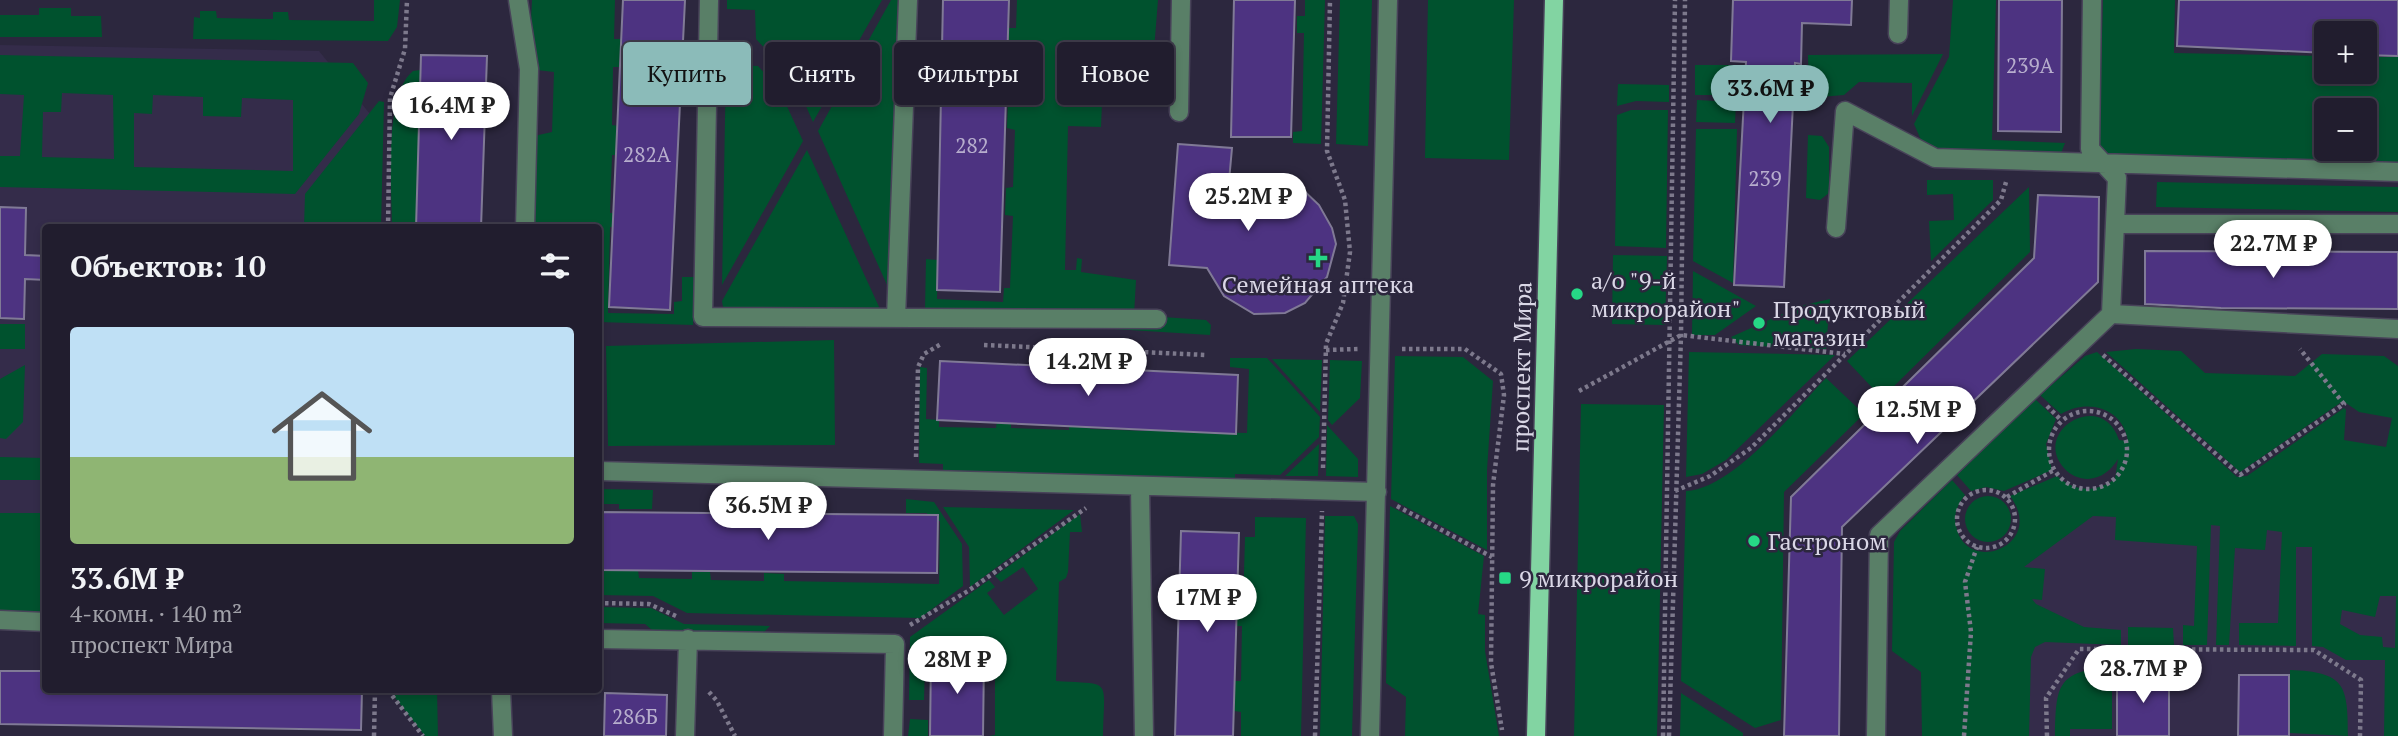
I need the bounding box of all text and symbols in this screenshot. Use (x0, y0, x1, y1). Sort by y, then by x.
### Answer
map controls (2314, 21, 2377, 161)
button: + (2314, 21, 2377, 84)
chip: Купить (623, 42, 751, 105)
chip: Снять (765, 42, 880, 105)
chip: Фильтры (894, 42, 1043, 105)
chip: Новое (1057, 42, 1174, 105)
house number: 239А (2006, 51, 2055, 79)
pin: 33.6M ₽ (1705, 66, 1835, 125)
text: 33.6M ₽ (1727, 72, 1813, 103)
pin: 16.4M ₽ (386, 82, 516, 142)
text: 16.4M ₽ (408, 89, 494, 120)
button: − (2314, 98, 2377, 161)
house number: 282 (955, 131, 989, 159)
house number: 282А (623, 140, 672, 168)
house number: 239 (1748, 164, 1782, 192)
pin: 25.2M ₽ (1183, 174, 1313, 233)
text: 25.2M ₽ (1205, 180, 1291, 211)
pin: 22.7M ₽ (2208, 220, 2338, 280)
text: 22.7M ₽ (2230, 227, 2316, 258)
text: Объектов: 10 (70, 246, 266, 286)
icon: filters (536, 247, 574, 285)
marker: Семейная аптека (1310, 250, 1326, 266)
place label: а/о "9-й микрорайон" (1591, 264, 1741, 324)
place label: Семейная аптека (1222, 268, 1414, 300)
street label: проспект Мира (1504, 281, 1538, 453)
marker: а/о "9-й микрорайон" (1569, 286, 1585, 302)
place label: Продуктовый магазин (1773, 293, 1926, 353)
marker: Продуктовый магазин (1751, 315, 1767, 331)
pin: 14.2M ₽ (1023, 338, 1153, 398)
text: 14.2M ₽ (1045, 345, 1131, 376)
icon: home (259, 373, 385, 499)
pin: 12.5M ₽ (1852, 386, 1982, 446)
text: 12.5M ₽ (1874, 393, 1960, 424)
pin: 36.5M ₽ (703, 482, 833, 542)
text: 36.5M ₽ (725, 489, 811, 520)
place label: Гастроном (1768, 525, 1887, 557)
marker: Гастроном (1746, 533, 1762, 549)
text: 33.6M ₽ (70, 558, 183, 598)
place label: 9 микрорайон (1519, 562, 1678, 594)
marker: 9 микрорайон (1497, 570, 1513, 586)
pin: 17M ₽ (1158, 574, 1256, 634)
text: 17M ₽ (1174, 581, 1240, 612)
text: 4-комн. · 140 m² (70, 598, 242, 629)
text: проспект Мира (70, 629, 233, 660)
pin: 28M ₽ (908, 636, 1006, 696)
text: 28M ₽ (924, 643, 990, 674)
pin: 28.7M ₽ (2078, 646, 2208, 705)
text: 28.7M ₽ (2100, 652, 2186, 683)
house number: 286Б (612, 702, 658, 730)

